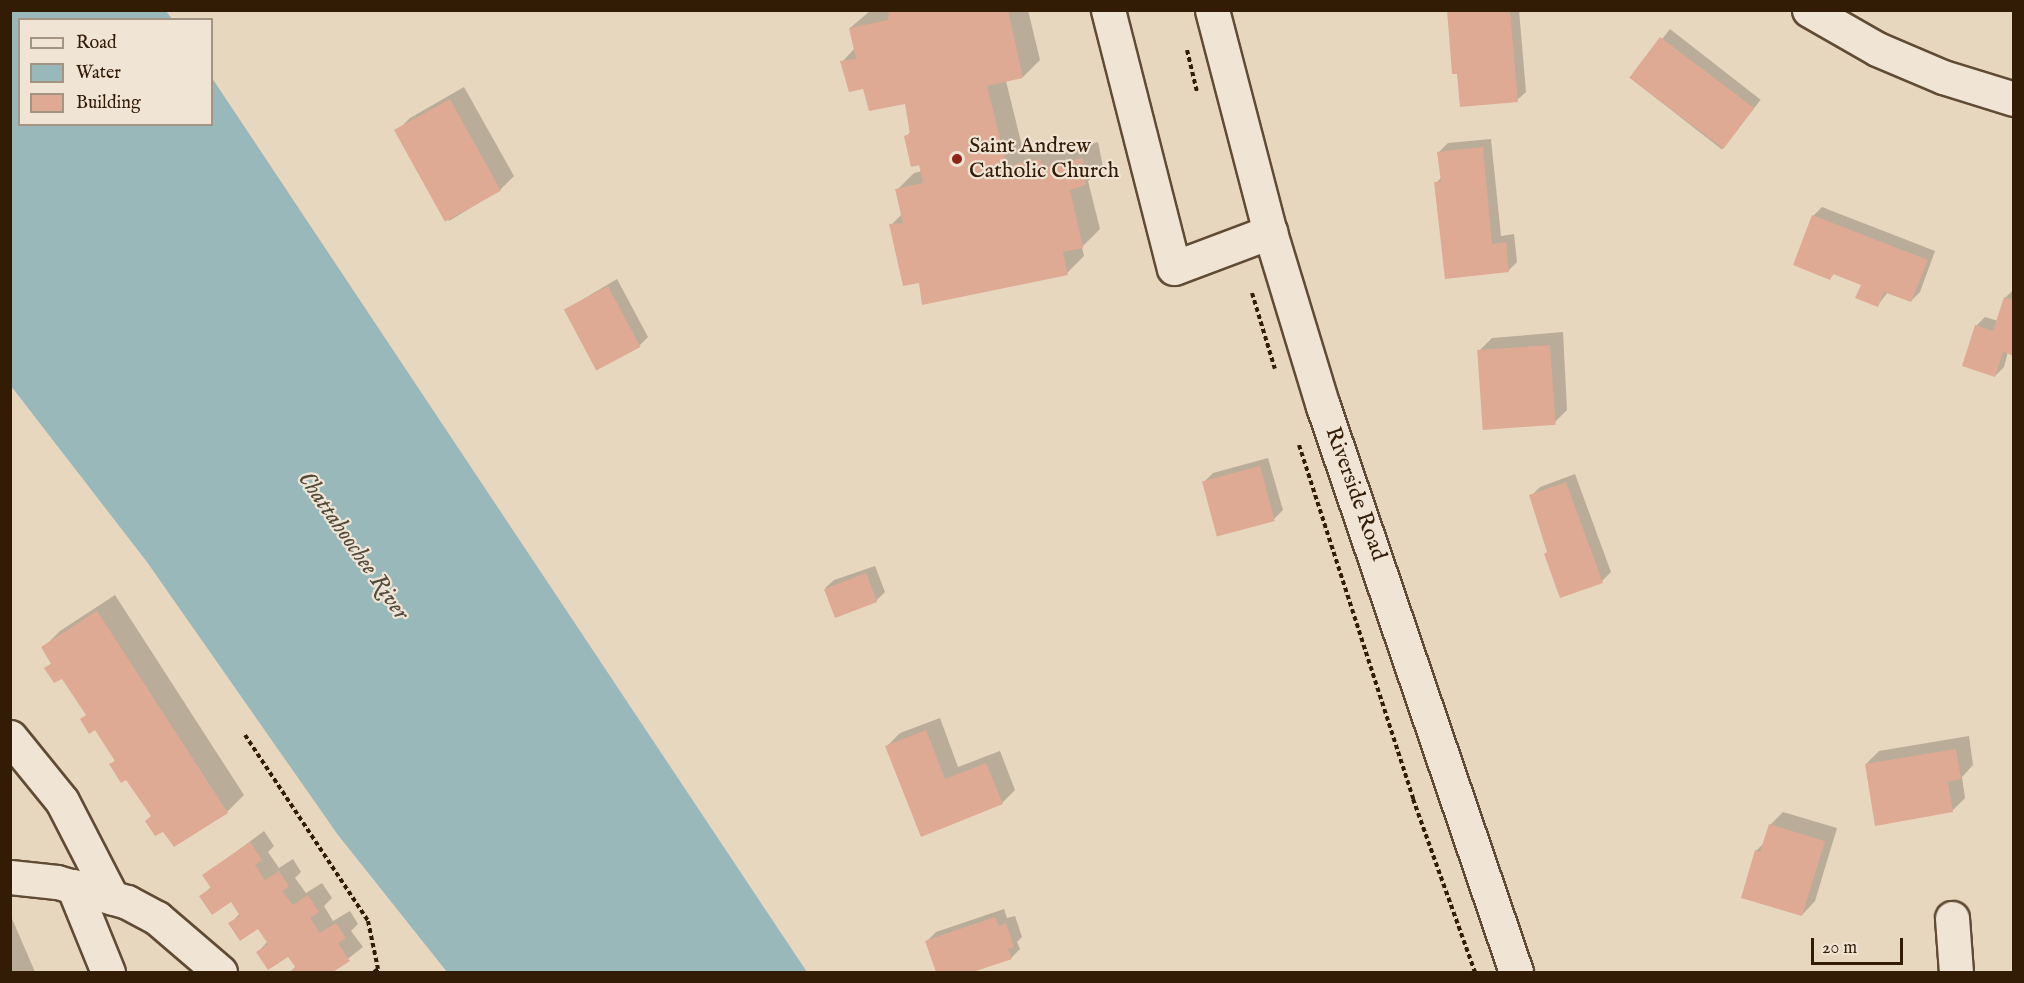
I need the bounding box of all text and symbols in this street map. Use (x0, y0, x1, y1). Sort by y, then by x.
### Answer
legend (18, 18, 213, 126)
text: Road (76, 32, 117, 55)
text: Water (76, 62, 121, 85)
text: Building (76, 92, 141, 115)
place label: Saint Andrew Catholic Church (969, 133, 1119, 184)
marker: Saint Andrew Catholic Church (950, 152, 964, 166)
street label: Riverside Road (1319, 424, 1391, 564)
water label: Chattahoochee River (291, 466, 415, 626)
scale bar (1814, 926, 1906, 964)
text: 20 m (1822, 937, 1857, 960)

